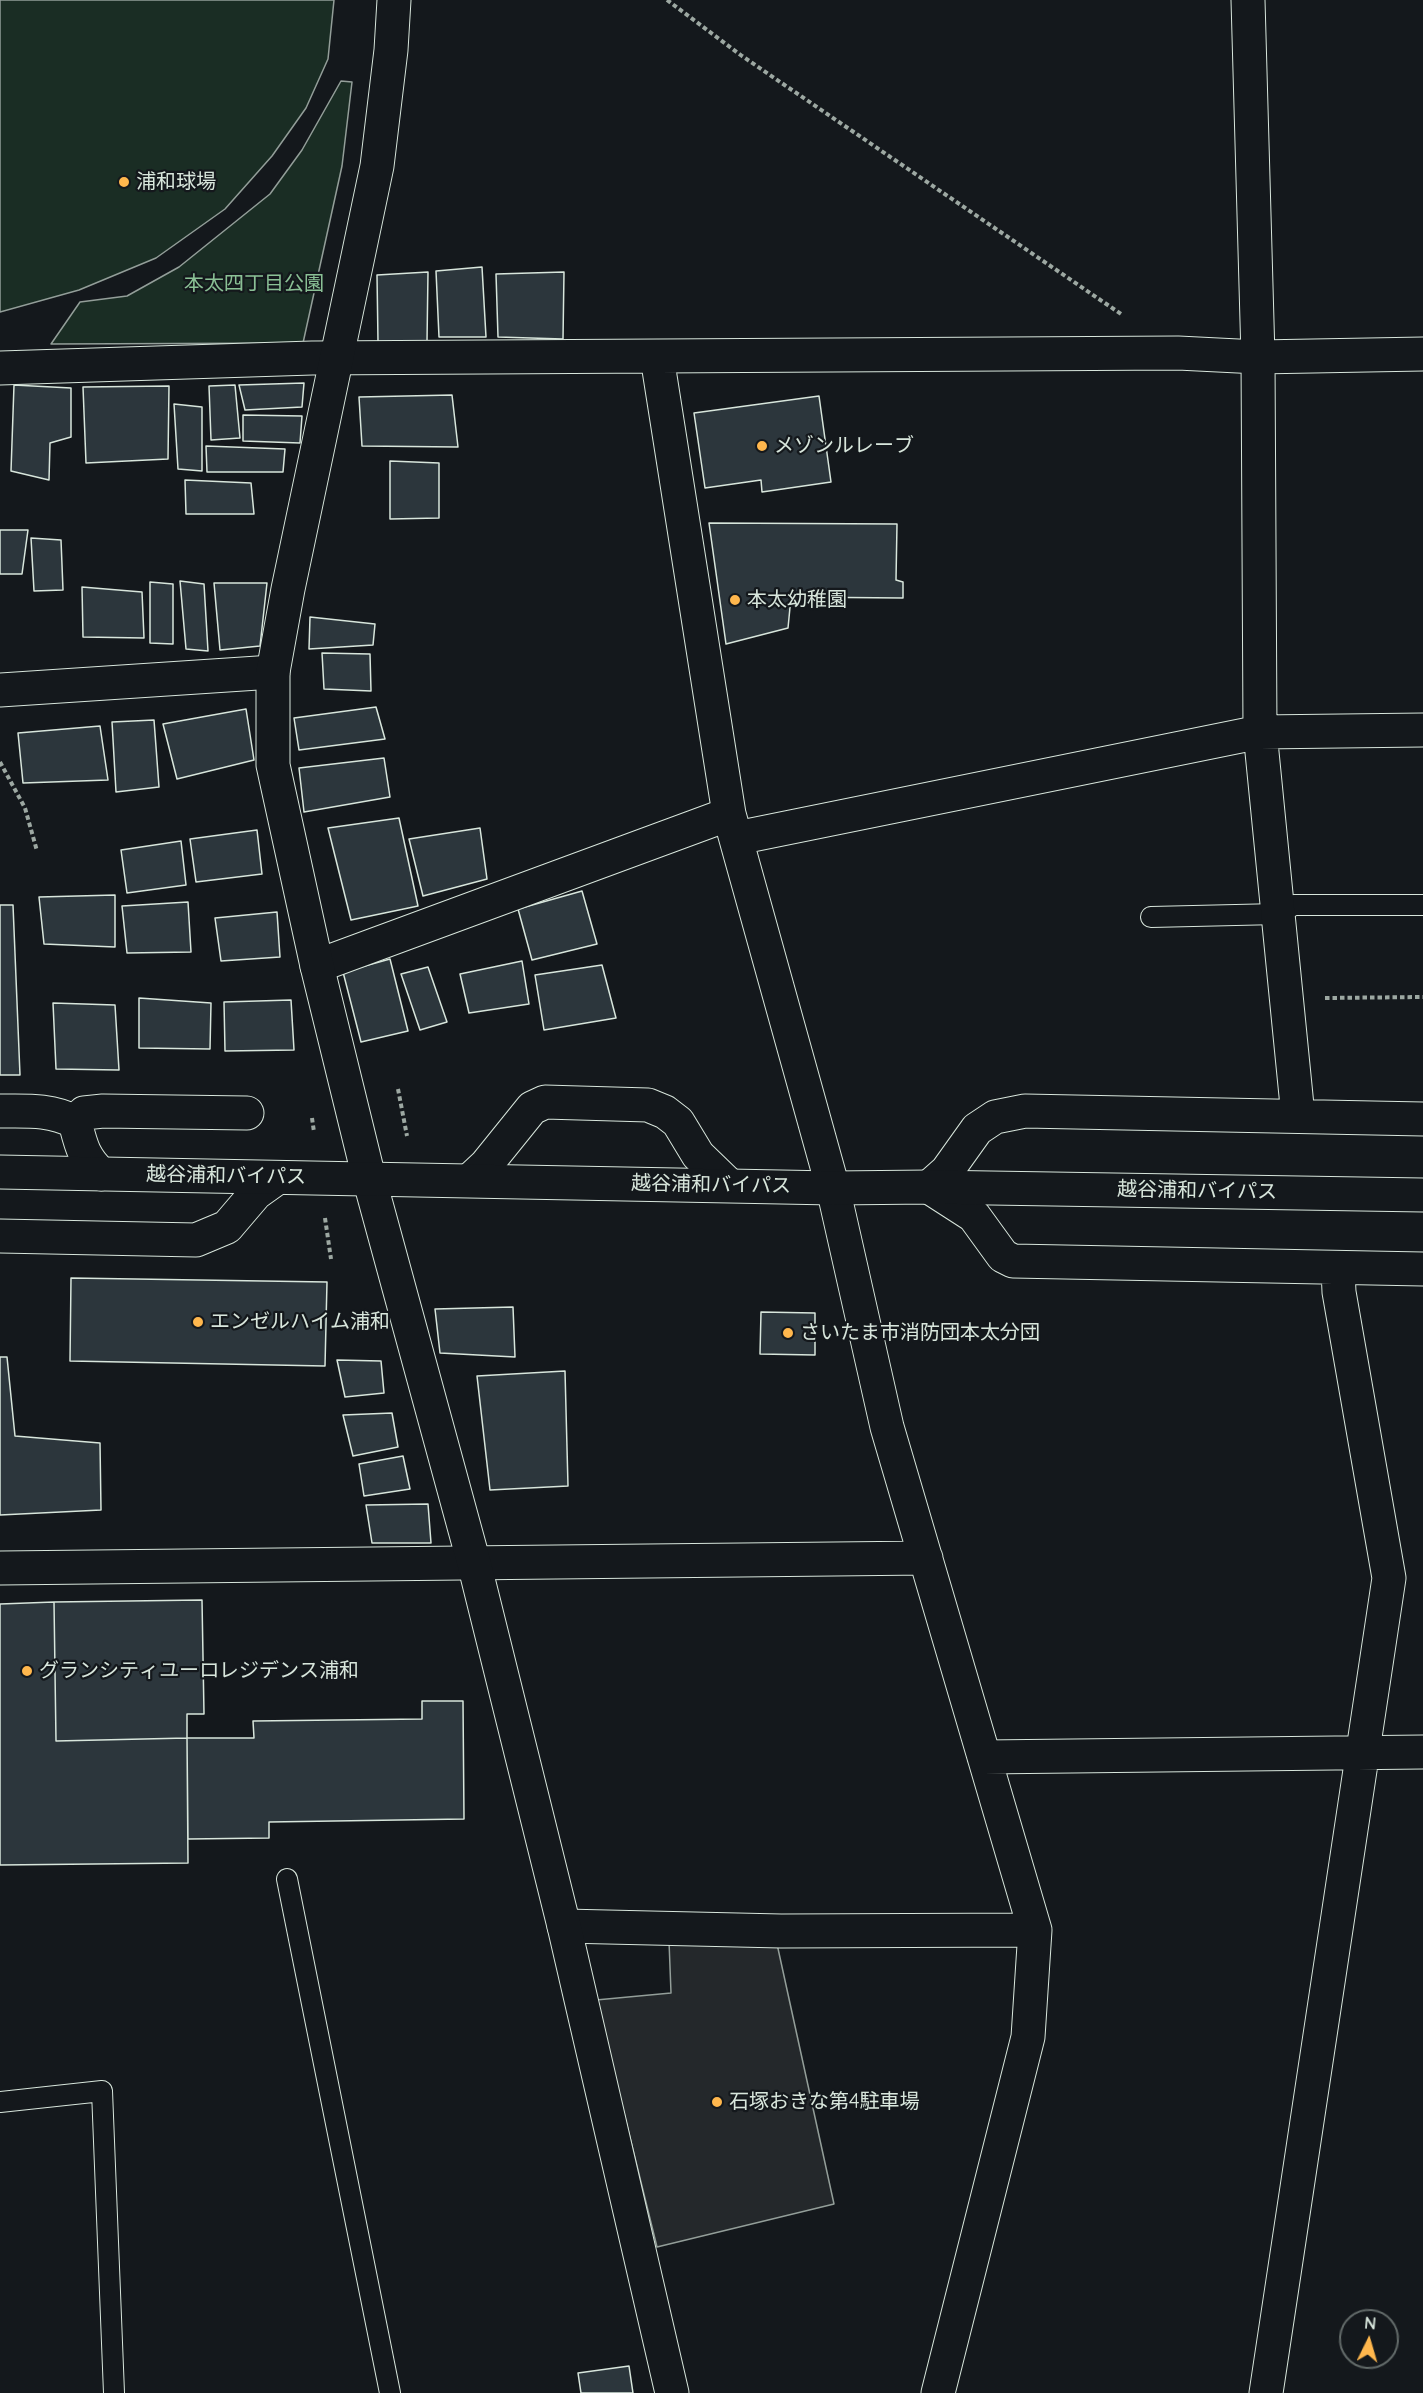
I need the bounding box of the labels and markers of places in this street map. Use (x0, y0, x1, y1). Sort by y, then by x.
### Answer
place label: 浦和球場 (136, 170, 216, 194)
marker: 浦和球場 (117, 175, 131, 189)
place label: メゾンルレーブ (774, 434, 914, 458)
marker: メゾンルレーブ (755, 439, 769, 453)
place label: 本太幼稚園 (747, 588, 847, 612)
marker: 本太幼稚園 (728, 593, 742, 607)
place label: エンゼルハイム浦和 (210, 1310, 390, 1334)
marker: エンゼルハイム浦和 (191, 1315, 205, 1329)
place label: さいたま市消防団本太分団 (800, 1321, 1040, 1345)
marker: さいたま市消防団本太分団 (781, 1326, 795, 1340)
place label: グランシティユーロレジデンス浦和 (39, 1659, 359, 1683)
marker: グランシティユーロレジデンス浦和 (20, 1664, 34, 1678)
place label: 石塚おきな第4駐車場 (729, 2090, 920, 2114)
marker: 石塚おきな第4駐車場 (710, 2095, 724, 2109)

